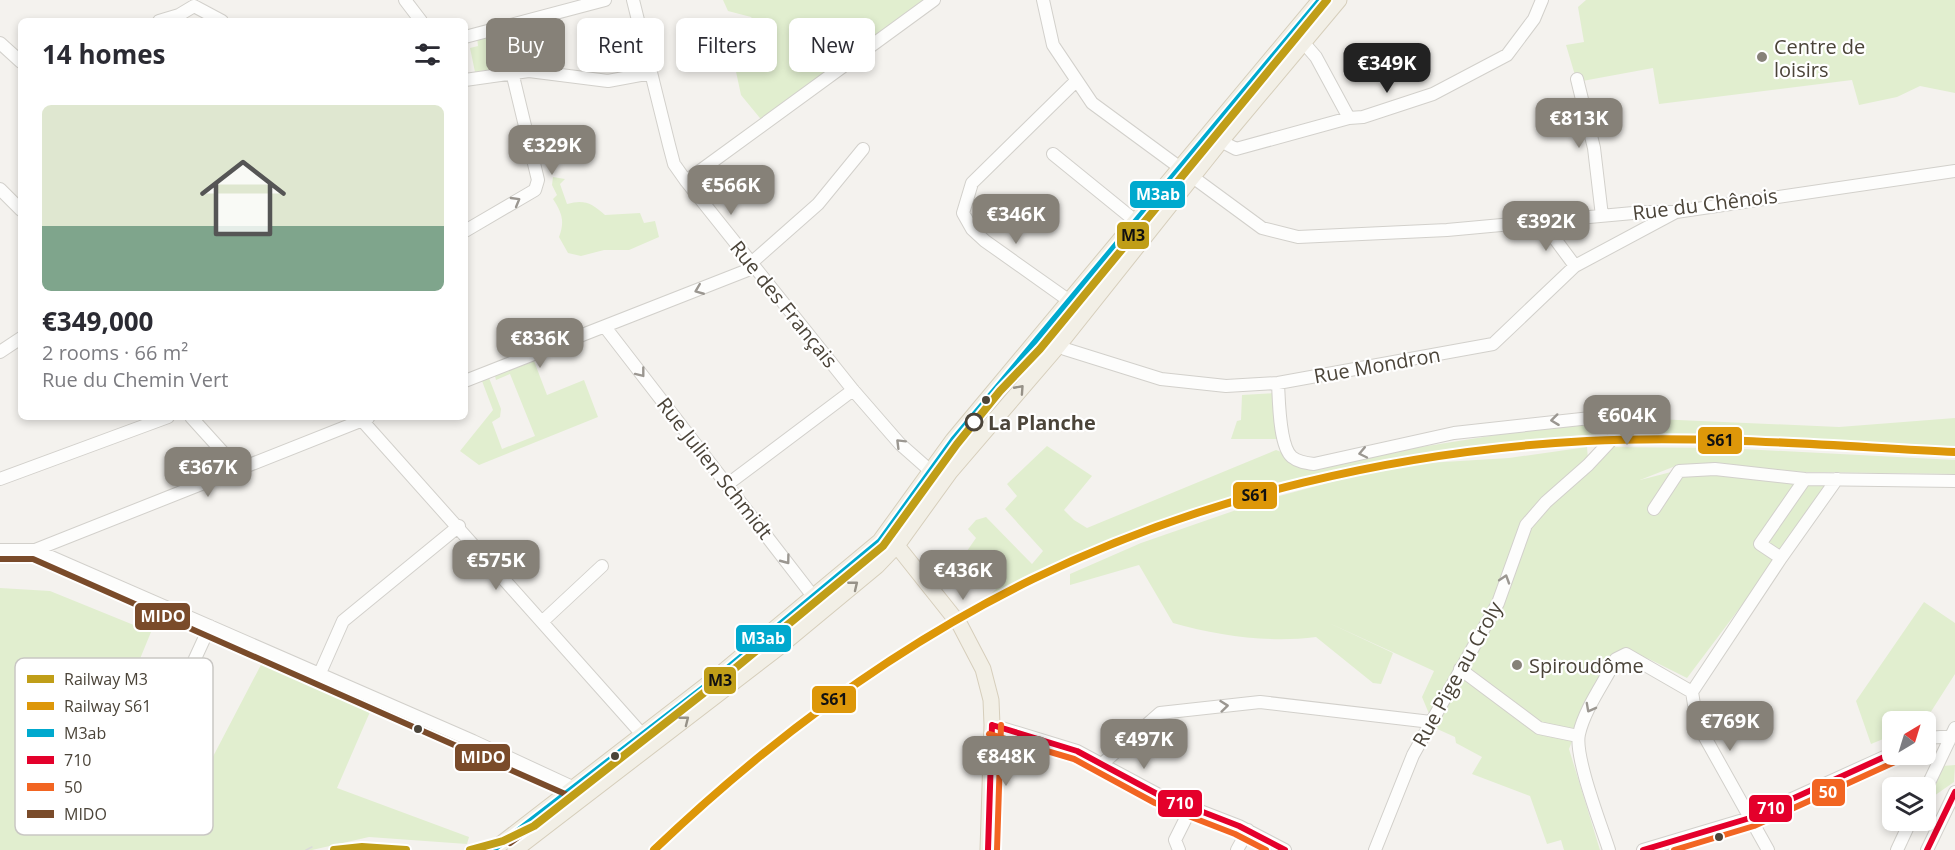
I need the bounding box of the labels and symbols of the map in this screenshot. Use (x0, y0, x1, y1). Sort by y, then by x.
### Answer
place label: Centre de loisirs (1774, 33, 1865, 83)
pin: €349K (1345, 43, 1429, 94)
marker: Centre de loisirs (1755, 50, 1769, 64)
pin: €813K (1537, 98, 1621, 149)
pin: €329K (510, 125, 594, 176)
pin: €566K (689, 165, 773, 216)
line badge: M3ab (1129, 180, 1186, 209)
street label: Rue du Chênois (1631, 182, 1779, 226)
text: M3ab (1136, 183, 1180, 205)
pin: €346K (974, 194, 1058, 245)
one-way arrow (510, 197, 520, 209)
pin: €392K (1504, 201, 1588, 252)
line badge: M3 (1116, 221, 1150, 250)
text: M3 (1121, 224, 1145, 246)
street label: Rue des Français (724, 235, 844, 373)
one-way arrow (694, 283, 705, 295)
pin: €836K (498, 318, 582, 369)
street label: Rue Mondron (1312, 341, 1442, 389)
one-way arrow (633, 366, 644, 377)
one-way arrow (1013, 385, 1024, 395)
street label: Rue Julien Schmidt (651, 391, 779, 545)
unlabelled marker (980, 394, 992, 406)
pin: €604K (1585, 395, 1669, 446)
place label: La Planche (988, 409, 1096, 436)
marker: La Planche (965, 413, 983, 431)
one-way arrow (1550, 413, 1560, 426)
line badge: S61 (1697, 426, 1743, 455)
text: S61 (1706, 429, 1734, 451)
one-way arrow (896, 439, 907, 450)
one-way arrow (1358, 446, 1368, 459)
pin: €367K (166, 447, 250, 498)
line badge: S61 (1232, 481, 1278, 510)
text: S61 (1241, 484, 1269, 506)
pin: €575K (454, 540, 538, 591)
pin: €436K (921, 550, 1005, 601)
one-way arrow (779, 554, 790, 565)
one-way arrow (1498, 574, 1510, 585)
one-way arrow (847, 581, 858, 592)
street label: Rue Pige au Croly (1406, 596, 1509, 751)
line badge: MIDO (134, 602, 191, 631)
text: MIDO (141, 605, 185, 627)
line badge: M3ab (735, 624, 792, 653)
text: M3ab (741, 627, 785, 649)
place label: Spiroudôme (1529, 652, 1644, 679)
legend (15, 658, 213, 835)
marker: Spiroudôme (1510, 658, 1524, 672)
line badge: M3 (703, 666, 737, 695)
text: Railway M3 (64, 668, 148, 690)
text: M3 (708, 669, 732, 691)
line badge: S61 (811, 685, 857, 714)
text: S61 (820, 688, 848, 710)
text: Railway S61 (64, 695, 151, 717)
one-way arrow (1220, 700, 1229, 713)
one-way arrow (1586, 701, 1597, 712)
pin: €769K (1688, 701, 1772, 752)
north arrow (1882, 711, 1936, 765)
one-way arrow (679, 716, 690, 727)
pin: €497K (1102, 719, 1186, 770)
text: M3ab (64, 722, 106, 744)
unlabelled marker (412, 723, 424, 735)
pin: €848K (964, 736, 1048, 787)
line badge: MIDO (454, 743, 511, 772)
text: MIDO (461, 746, 505, 768)
text: 710 (64, 749, 91, 771)
unlabelled marker (609, 750, 621, 762)
text: 50 (64, 776, 82, 798)
line badge: 50 (1811, 778, 1846, 807)
text: 50 (1819, 781, 1837, 803)
line badge: 710 (1157, 789, 1203, 818)
text: 710 (1166, 792, 1194, 814)
line badge: 710 (1748, 794, 1793, 823)
text: 710 (1757, 797, 1785, 819)
text: MIDO (64, 803, 107, 825)
unlabelled marker (1713, 831, 1725, 843)

